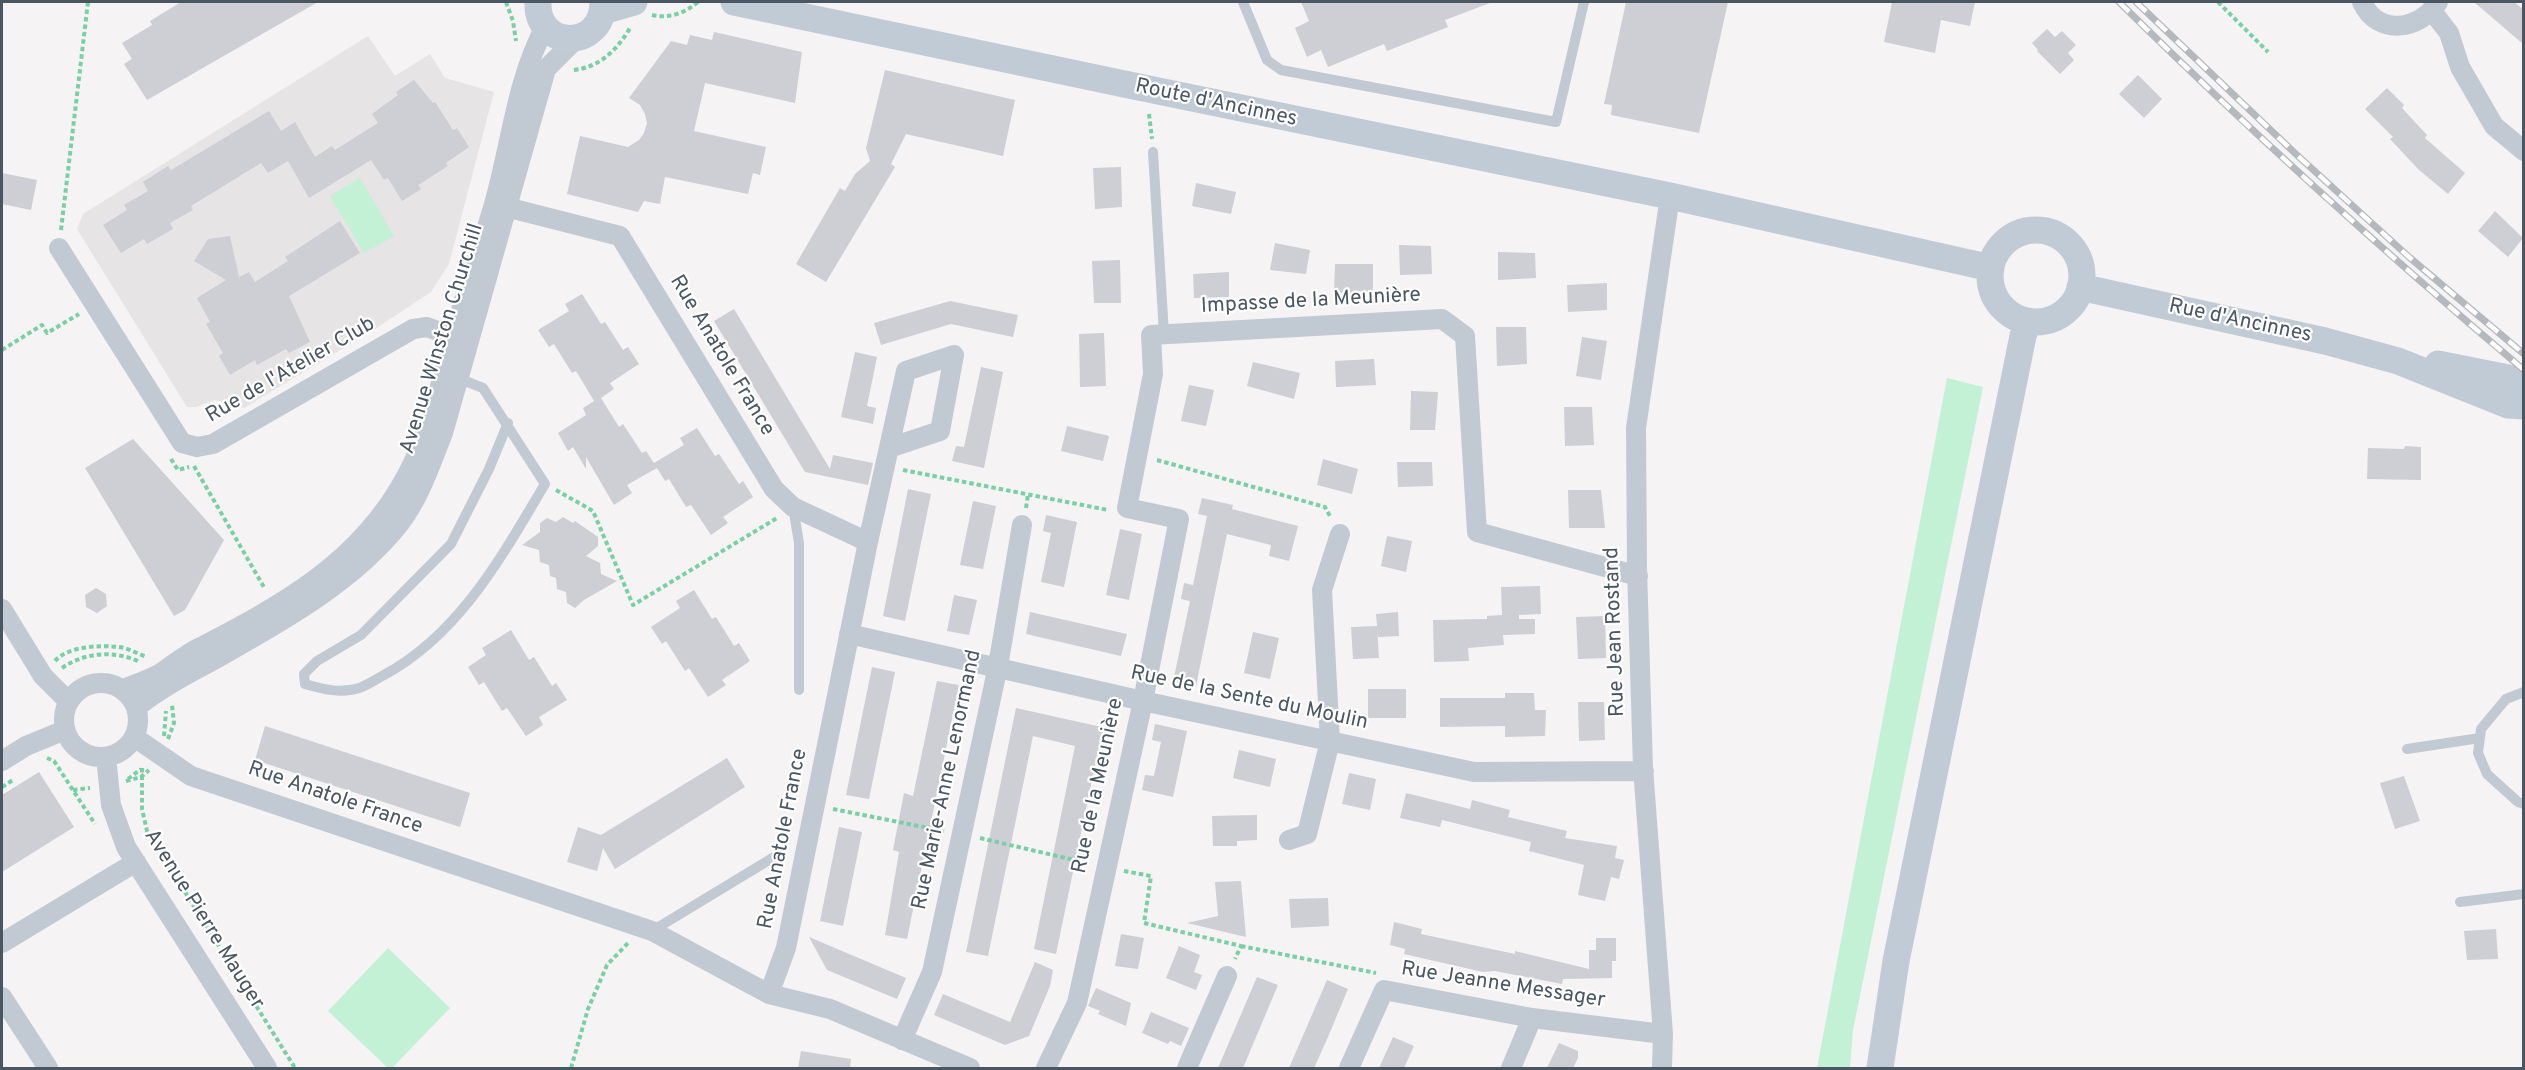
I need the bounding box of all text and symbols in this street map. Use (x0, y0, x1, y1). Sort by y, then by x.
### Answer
street label: Route d'Ancinnes (1133, 75, 1299, 133)
street label: Avenue Winston Churchill (396, 221, 490, 457)
street label: Rue Anatole France (663, 271, 779, 441)
street label: Impasse de la Meunière (1200, 284, 1422, 320)
street label: Rue d'Ancinnes (2166, 295, 2314, 349)
street label: Rue de l'Atelier Club (202, 312, 380, 430)
street label: Rue Jean Rostand (1600, 547, 1632, 717)
street label: Rue Marie-Anne Lenormand (908, 648, 988, 912)
street label: Rue de la Sente du Moulin (1128, 662, 1370, 736)
street label: Rue de la Meunière (1068, 696, 1130, 876)
street label: Rue Anatole France (754, 747, 814, 931)
street label: Rue Anatole France (244, 757, 426, 841)
street label: Avenue Pierre Mauger (137, 825, 269, 1015)
street label: Rue Jeanne Messager (1399, 957, 1607, 1015)

